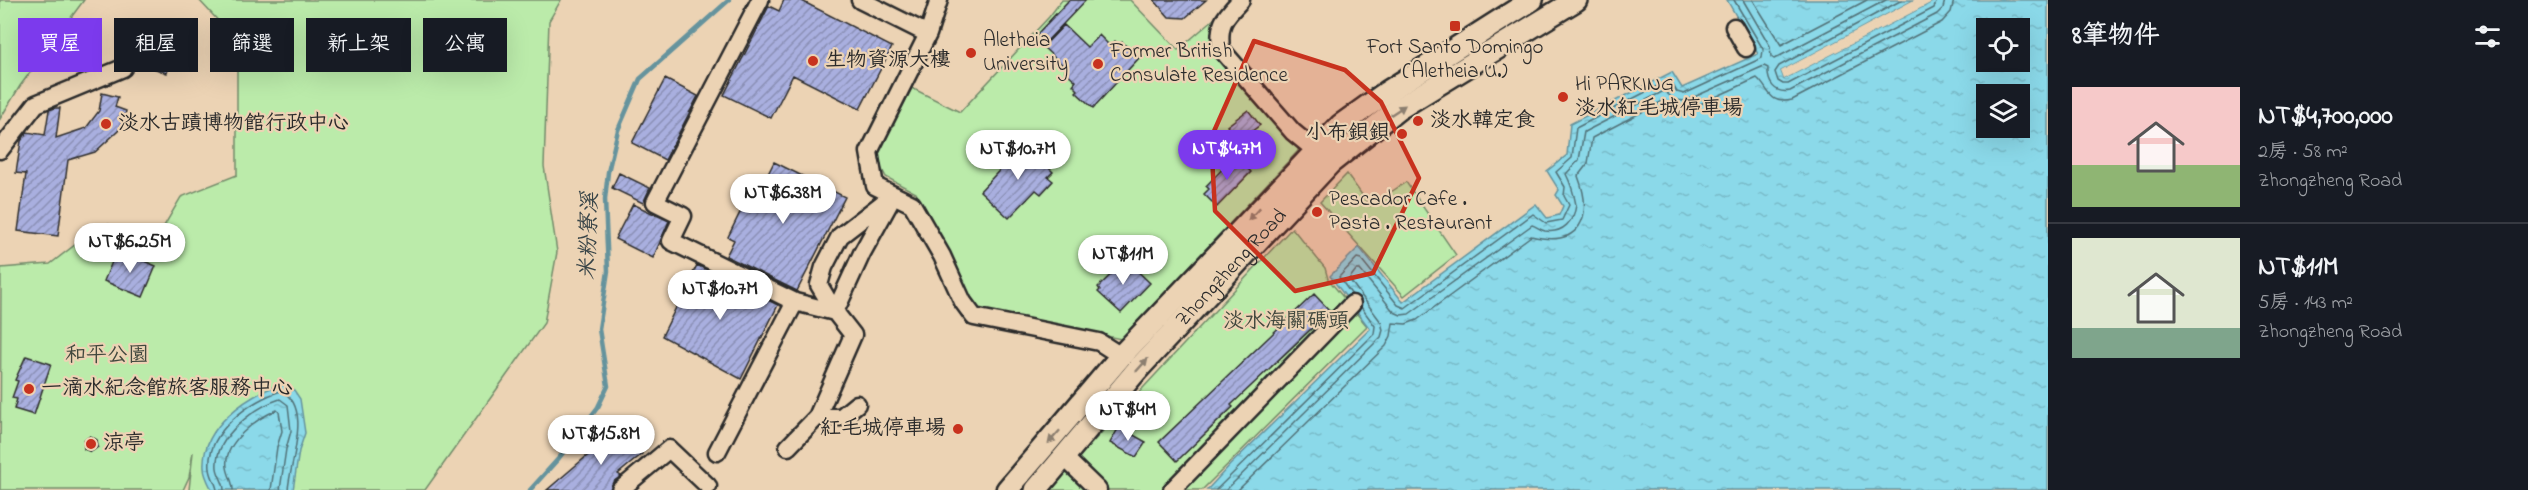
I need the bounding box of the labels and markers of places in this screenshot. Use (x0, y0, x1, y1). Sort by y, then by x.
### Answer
marker: Fort Santo Domingo (Aletheia U.) (1448, 19, 1462, 33)
place label: Aletheia University (983, 26, 1068, 82)
place label: Fort Santo Domingo (Aletheia U.) (1366, 33, 1544, 87)
place label: Former British Consulate Residence (1109, 37, 1288, 91)
place label: 生物資源大樓 (825, 46, 951, 76)
marker: Aletheia University (964, 46, 978, 60)
marker: 生物資源大樓 (806, 54, 820, 68)
marker: Former British Consulate Residence (1091, 57, 1105, 71)
place label: Hi PARKING 淡水紅毛城停車場 (1575, 70, 1743, 124)
marker: Hi PARKING 淡水紅毛城停車場 (1556, 90, 1570, 104)
place label: 淡水韓定食 (1430, 106, 1535, 136)
place label: 淡水古蹟博物館行政中心 (118, 109, 349, 139)
marker: 淡水韓定食 (1411, 114, 1425, 128)
marker: 淡水古蹟博物館行政中心 (99, 117, 113, 131)
place label: 小布鋇鋇 (1306, 119, 1390, 149)
marker: 小布鋇鋇 (1395, 127, 1409, 141)
pin: NT$10.7M (956, 130, 1080, 181)
pin: NT$4.7M (1172, 130, 1282, 181)
pin: NT$6.38M (721, 174, 845, 225)
place label: Pescador Cafe . Pasta . Restaurant (1329, 185, 1492, 239)
marker: Pescador Cafe . Pasta . Restaurant (1310, 205, 1324, 219)
pin: NT$6.25M (68, 223, 192, 274)
pin: NT$11M (1074, 235, 1172, 286)
pin: NT$10.7M (658, 270, 782, 321)
place label: 一滴水紀念館旅客服務中心 (41, 374, 293, 404)
marker: 一滴水紀念館旅客服務中心 (22, 382, 36, 396)
pin: NT$4M (1086, 391, 1170, 442)
place label: 紅毛城停車場 (820, 414, 946, 444)
pin: NT$15.8M (539, 415, 663, 466)
marker: 紅毛城停車場 (951, 422, 965, 436)
place label: 涼亭 (103, 429, 145, 459)
marker: 涼亭 (84, 437, 98, 451)

